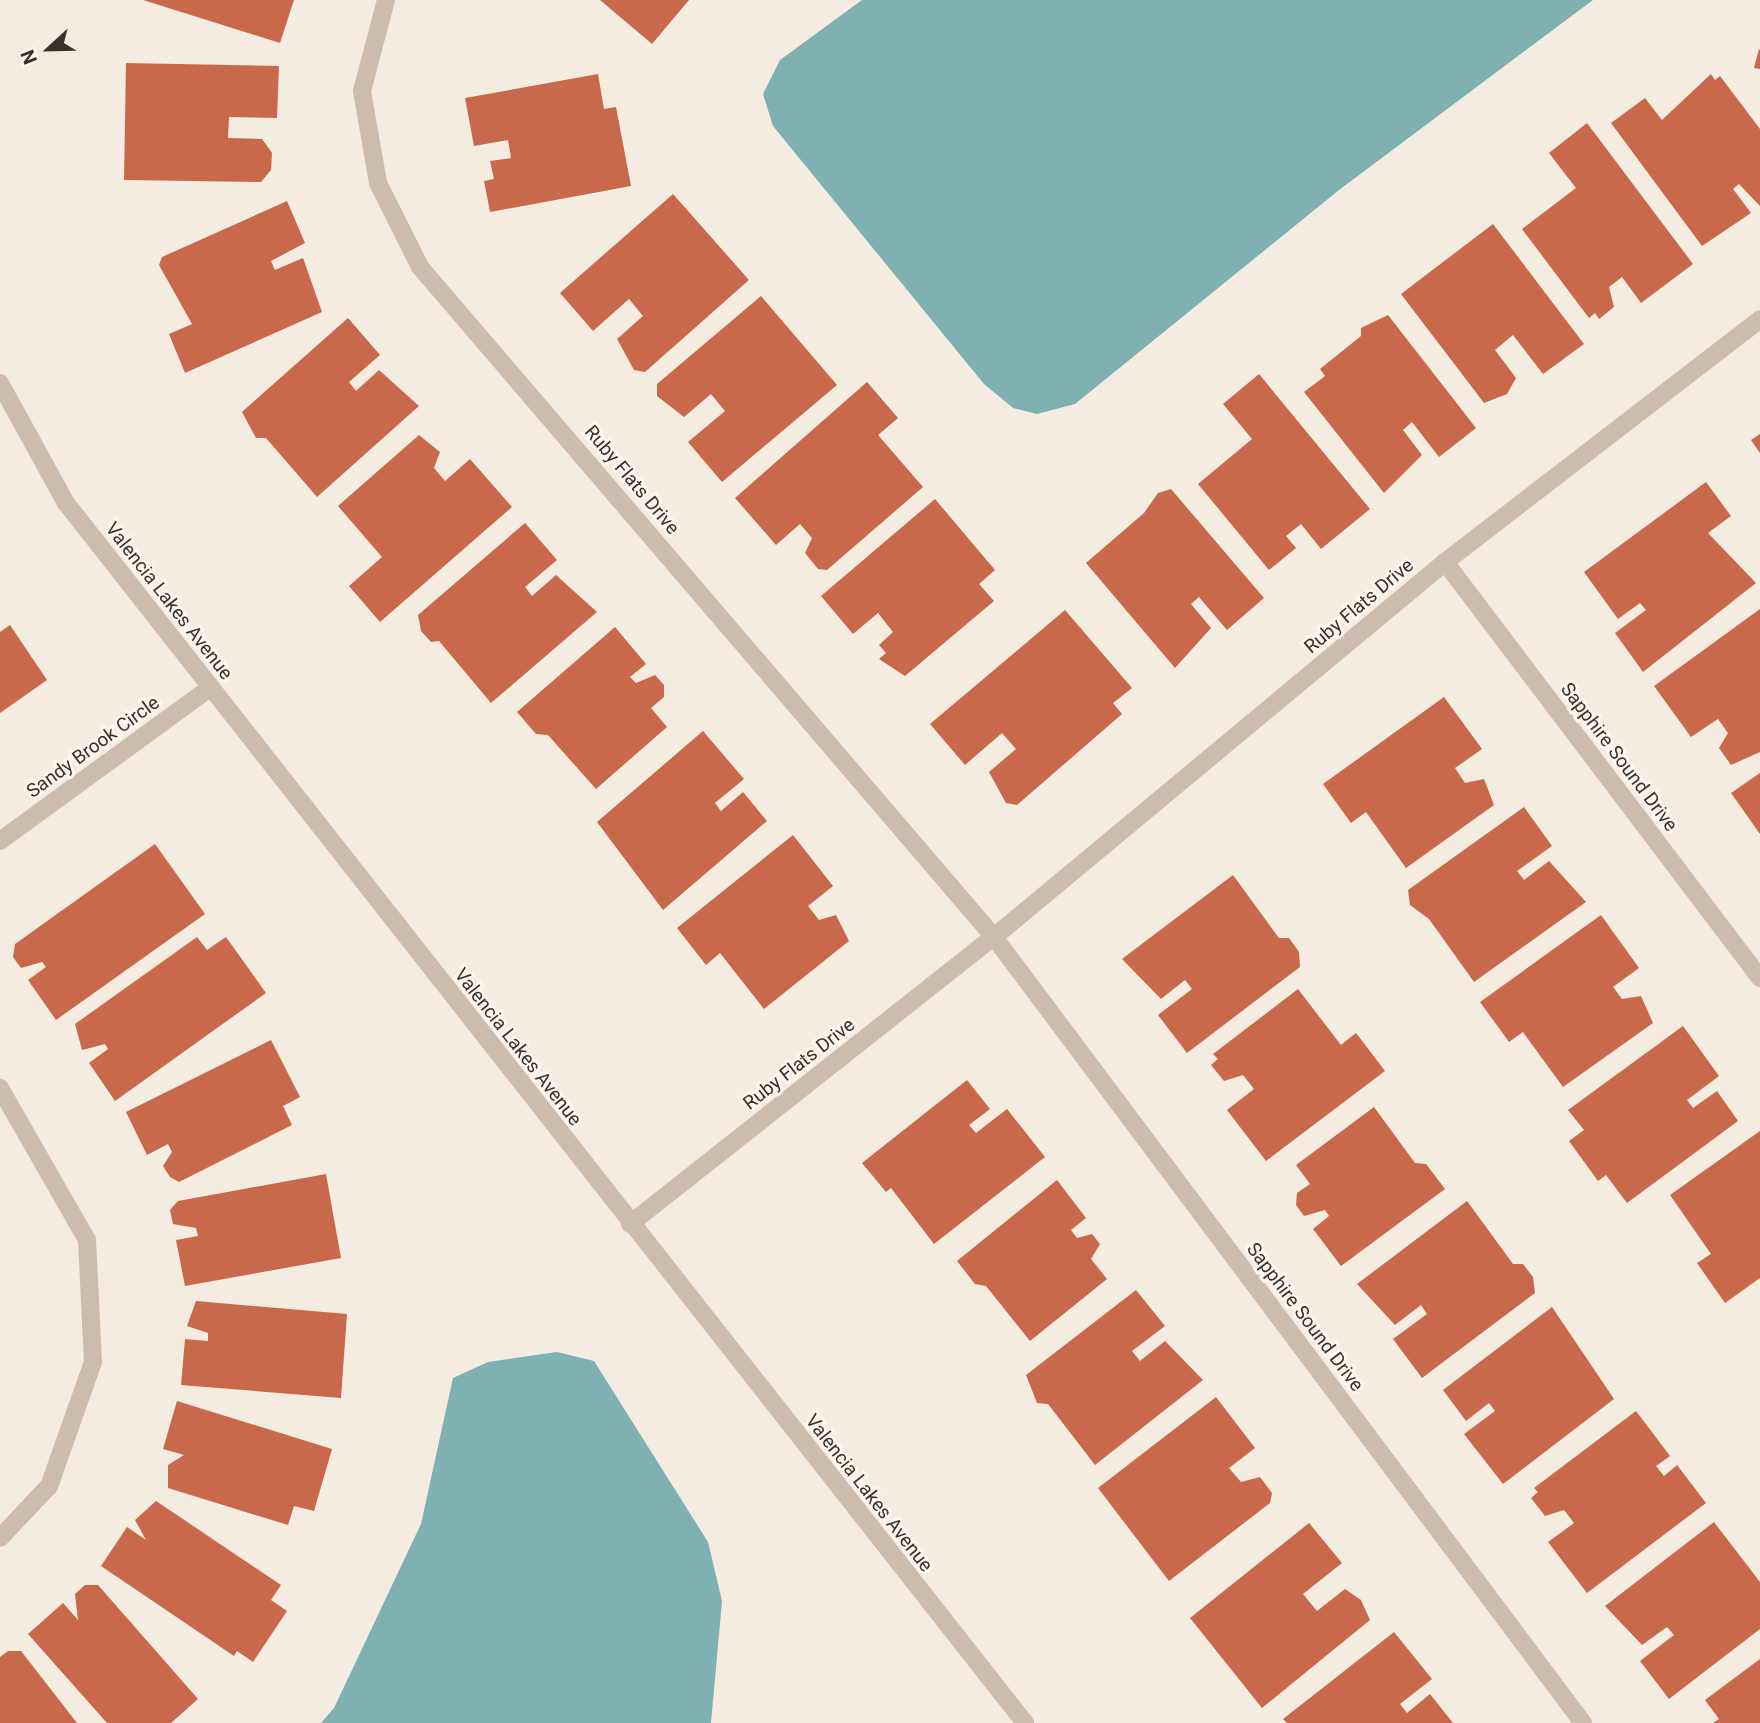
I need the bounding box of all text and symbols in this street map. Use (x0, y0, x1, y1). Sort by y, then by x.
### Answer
north arrow (14, 14, 84, 84)
text: N (16, 47, 42, 68)
street label: Ruby Flats Drive (580, 421, 684, 539)
street label: Valencia Lakes Avenue (100, 518, 238, 684)
street label: Ruby Flats Drive (1300, 554, 1418, 658)
street label: Sapphire Sound Drive (1556, 678, 1682, 836)
street label: Sandy Brook Circle (22, 691, 164, 803)
street label: Valencia Lakes Avenue (449, 964, 587, 1130)
street label: Ruby Flats Drive (739, 1013, 859, 1115)
street label: Sapphire Sound Drive (1242, 1238, 1368, 1396)
street label: Valencia Lakes Avenue (800, 1410, 938, 1576)

